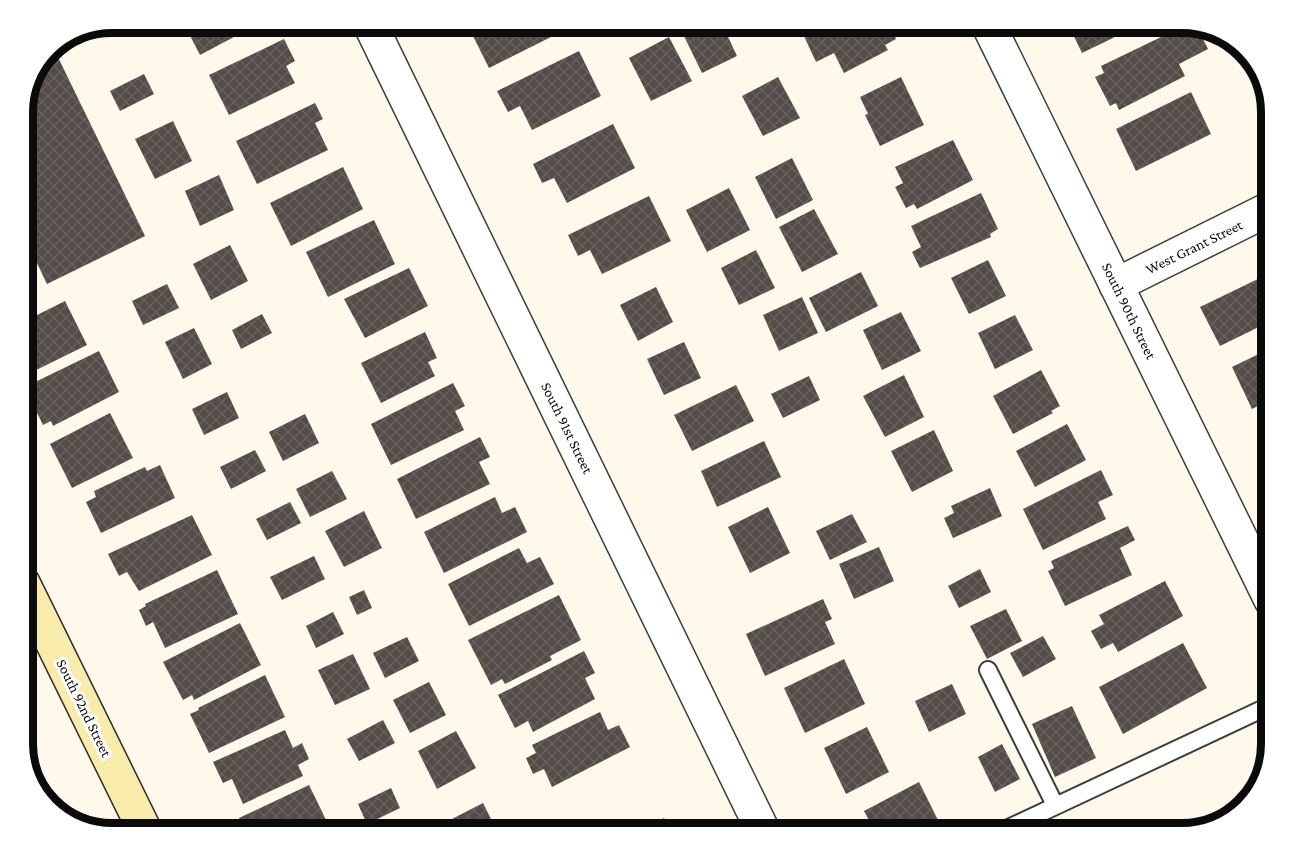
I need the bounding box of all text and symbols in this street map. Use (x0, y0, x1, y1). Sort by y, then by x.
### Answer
street label: West Grant Street (1143, 216, 1246, 277)
street label: South 90th Street (1099, 260, 1160, 363)
street label: South 91st Street (538, 380, 596, 477)
street label: South 92nd Street (53, 657, 115, 760)

